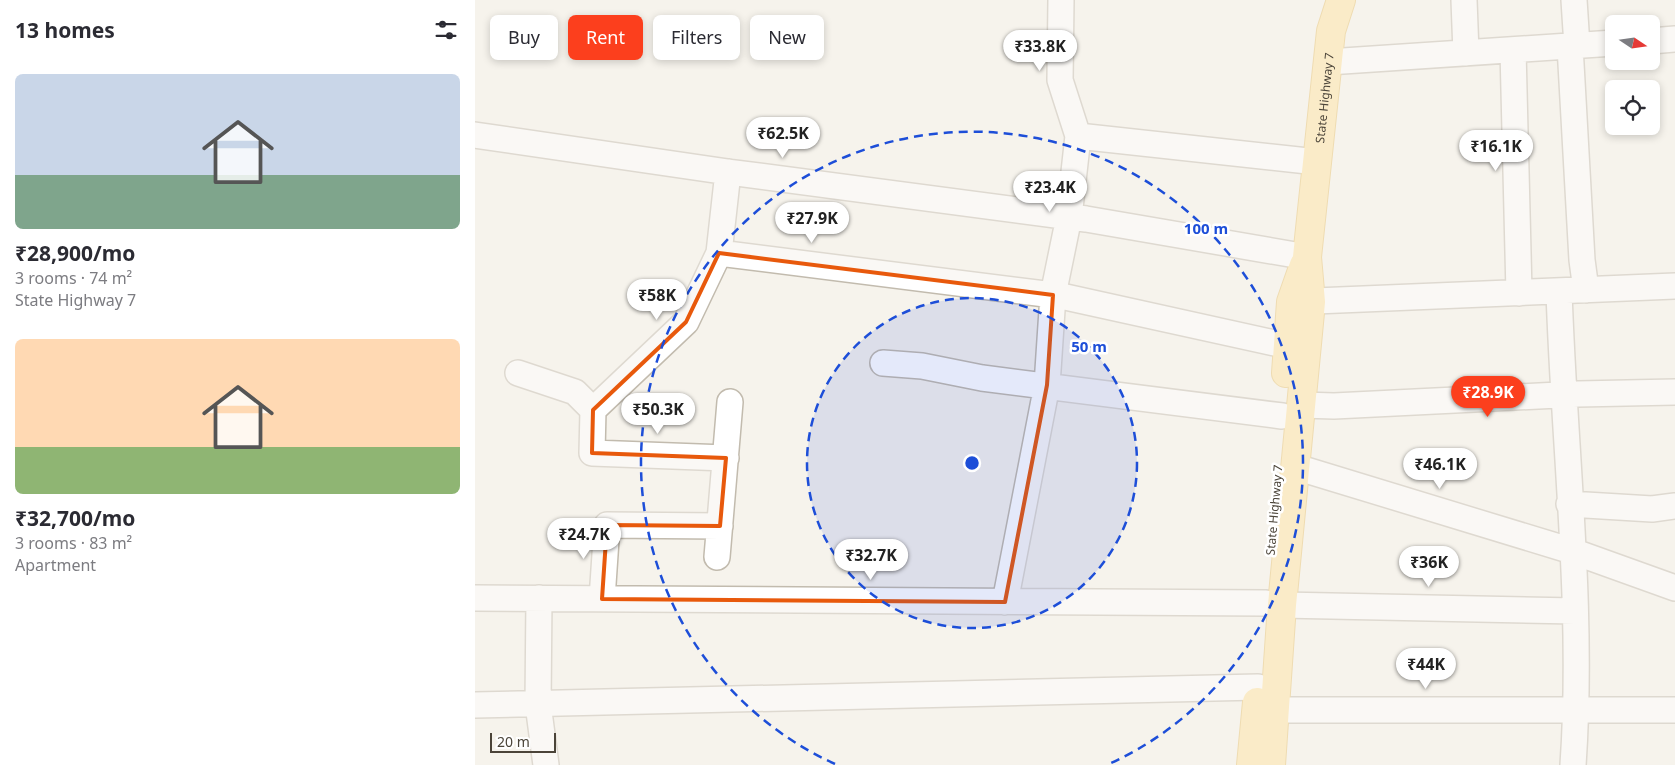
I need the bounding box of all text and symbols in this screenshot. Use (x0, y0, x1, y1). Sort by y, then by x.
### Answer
chip: Buy (490, 15, 558, 60)
chip: Rent (568, 15, 643, 60)
chip: Filters (653, 15, 740, 60)
chip: New (750, 15, 824, 60)
north arrow (1605, 15, 1660, 70)
map controls (1605, 15, 1660, 135)
text: 13 homes (15, 16, 115, 44)
icon: filters (432, 16, 460, 44)
pin: ₹33.8K (999, 30, 1081, 72)
text: ₹33.8K (1014, 35, 1066, 57)
street label: State Highway 7 (1311, 52, 1337, 144)
button: locate (1605, 80, 1660, 135)
icon: home (193, 107, 283, 197)
pin: ₹62.5K (742, 116, 824, 159)
text: ₹62.5K (757, 122, 809, 144)
pin: ₹16.1K (1455, 130, 1537, 172)
text: ₹16.1K (1470, 135, 1522, 157)
pin: ₹23.4K (1009, 170, 1091, 213)
text: ₹23.4K (1024, 176, 1076, 198)
pin: ₹27.9K (771, 202, 853, 244)
text: ₹27.9K (786, 207, 838, 229)
text: 100 m (1184, 218, 1228, 238)
text: ₹28,900/mo (15, 239, 135, 267)
text: 3 rooms · 74 m² (15, 267, 132, 289)
pin: ₹58K (627, 278, 687, 321)
text: ₹58K (638, 284, 676, 306)
text: State Highway 7 (15, 289, 136, 311)
text: 50 m (1071, 336, 1107, 356)
icon: home (193, 372, 283, 462)
pin: ₹28.9K (1447, 376, 1529, 418)
text: ₹28.9K (1462, 381, 1514, 403)
pin: ₹50.3K (617, 392, 699, 435)
text: ₹50.3K (632, 398, 684, 420)
pin: ₹46.1K (1399, 448, 1481, 490)
text: ₹46.1K (1414, 453, 1466, 475)
centre of rings (963, 454, 981, 472)
street label: State Highway 7 (1262, 464, 1286, 556)
text: ₹32,700/mo (15, 504, 135, 532)
pin: ₹24.7K (543, 518, 625, 560)
text: ₹24.7K (558, 523, 610, 545)
text: 3 rooms · 83 m² (15, 532, 132, 554)
pin: ₹32.7K (830, 538, 912, 581)
text: ₹32.7K (845, 544, 897, 566)
pin: ₹36K (1399, 546, 1459, 588)
text: ₹36K (1410, 551, 1448, 573)
text: Apartment (15, 554, 96, 576)
pin: ₹44K (1396, 648, 1456, 690)
text: ₹44K (1407, 653, 1445, 675)
scale bar (490, 730, 556, 753)
text: 20 m (497, 732, 530, 751)

